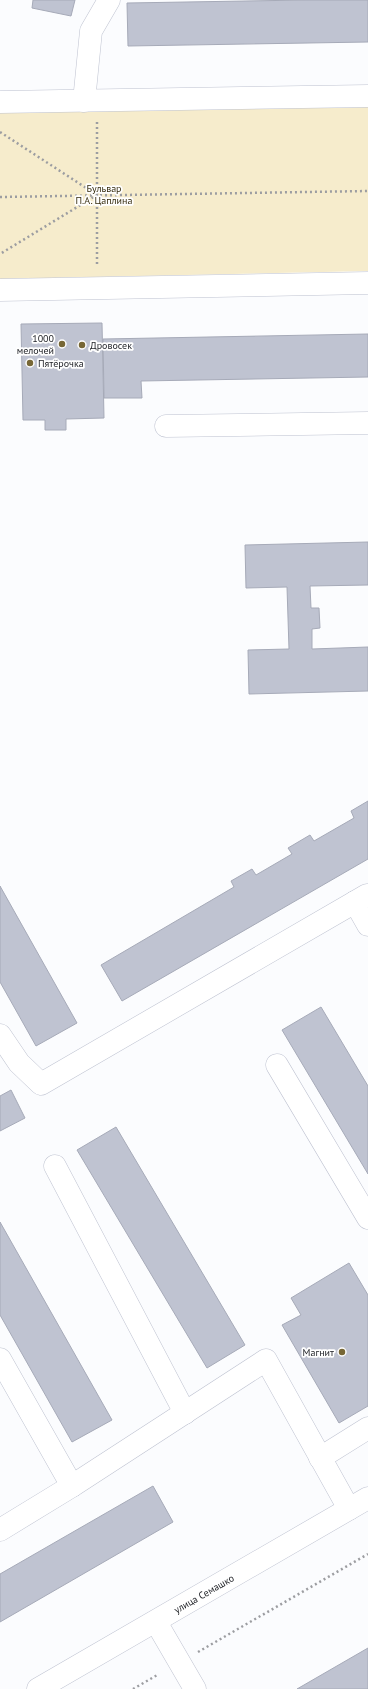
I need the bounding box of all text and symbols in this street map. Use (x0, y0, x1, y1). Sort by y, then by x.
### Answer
park label: Бульвар П.А. Цаплина (76, 182, 132, 207)
place label: 1000 мелочей (17, 332, 55, 357)
marker: 1000 мелочей (57, 339, 67, 349)
place label: Дровосек (90, 339, 132, 352)
marker: Дровосек (77, 340, 87, 350)
place label: Пятёрочка (38, 357, 84, 370)
marker: Пятёрочка (25, 358, 35, 368)
place label: Магнит (303, 1346, 334, 1359)
marker: Магнит (337, 1347, 347, 1357)
street label: улица Семашко (172, 1572, 236, 1616)

